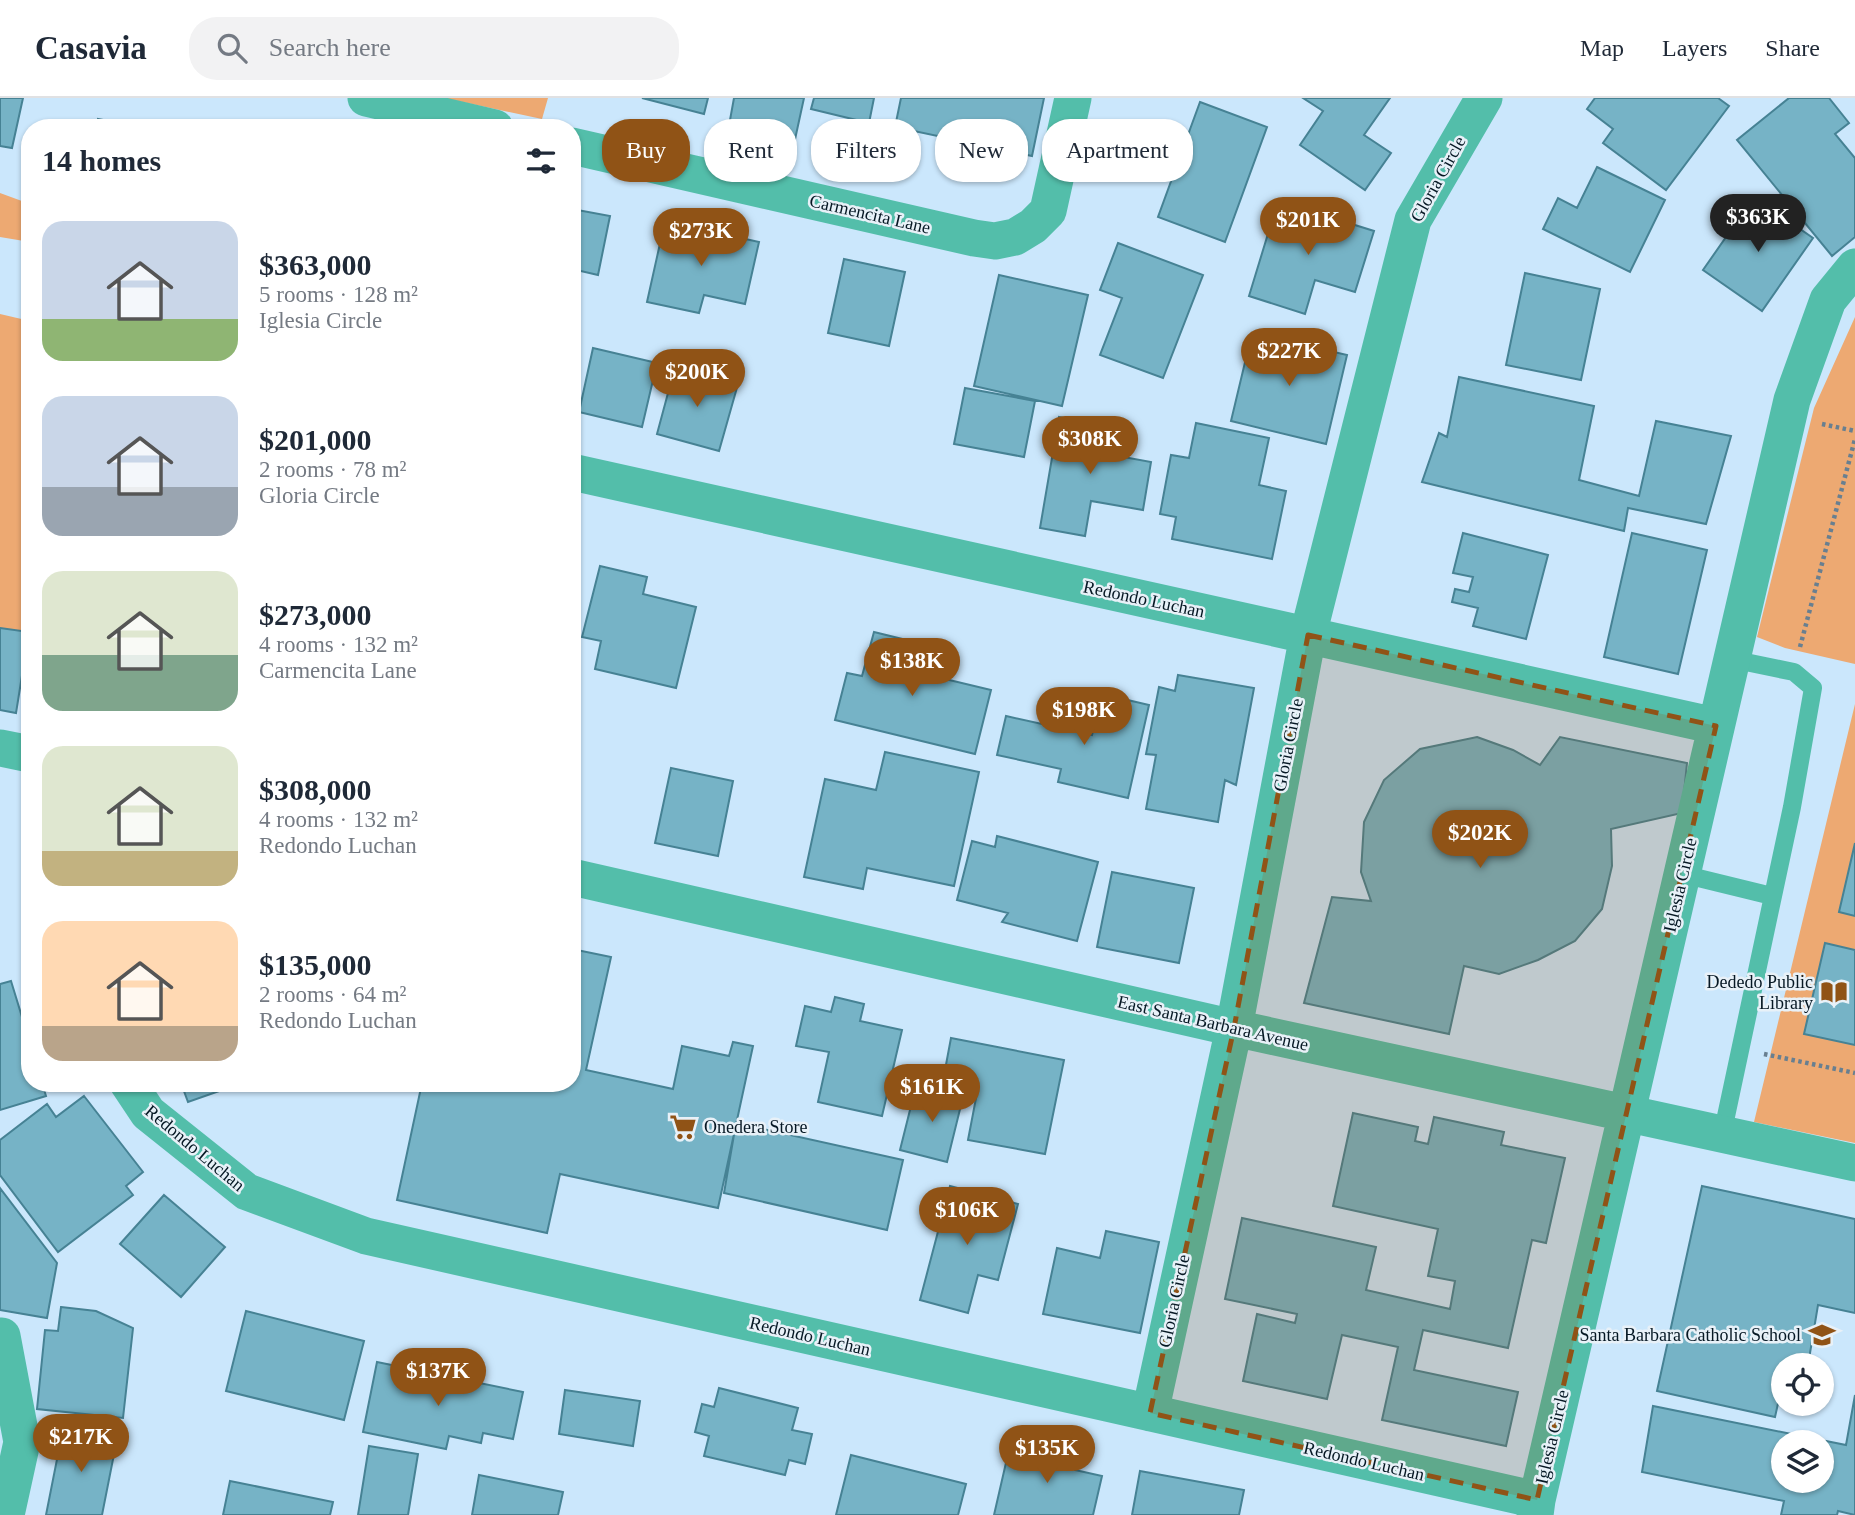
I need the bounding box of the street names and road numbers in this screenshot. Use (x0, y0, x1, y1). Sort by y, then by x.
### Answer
street label: Gloria Circle (1406, 133, 1470, 225)
street label: Carmencita Lane (808, 190, 932, 238)
street label: Redondo Luchan (1082, 576, 1206, 622)
street label: Gloria Circle (1269, 697, 1307, 793)
street label: Iglesia Circle (1659, 836, 1701, 934)
street label: East Santa Barbara Avenue (1116, 991, 1310, 1055)
street label: Redondo Luchan (141, 1101, 249, 1195)
street label: Gloria Circle (1154, 1253, 1194, 1349)
street label: Redondo Luchan (748, 1312, 872, 1360)
street label: Iglesia Circle (1531, 1388, 1573, 1486)
street label: Redondo Luchan (1302, 1437, 1426, 1485)

